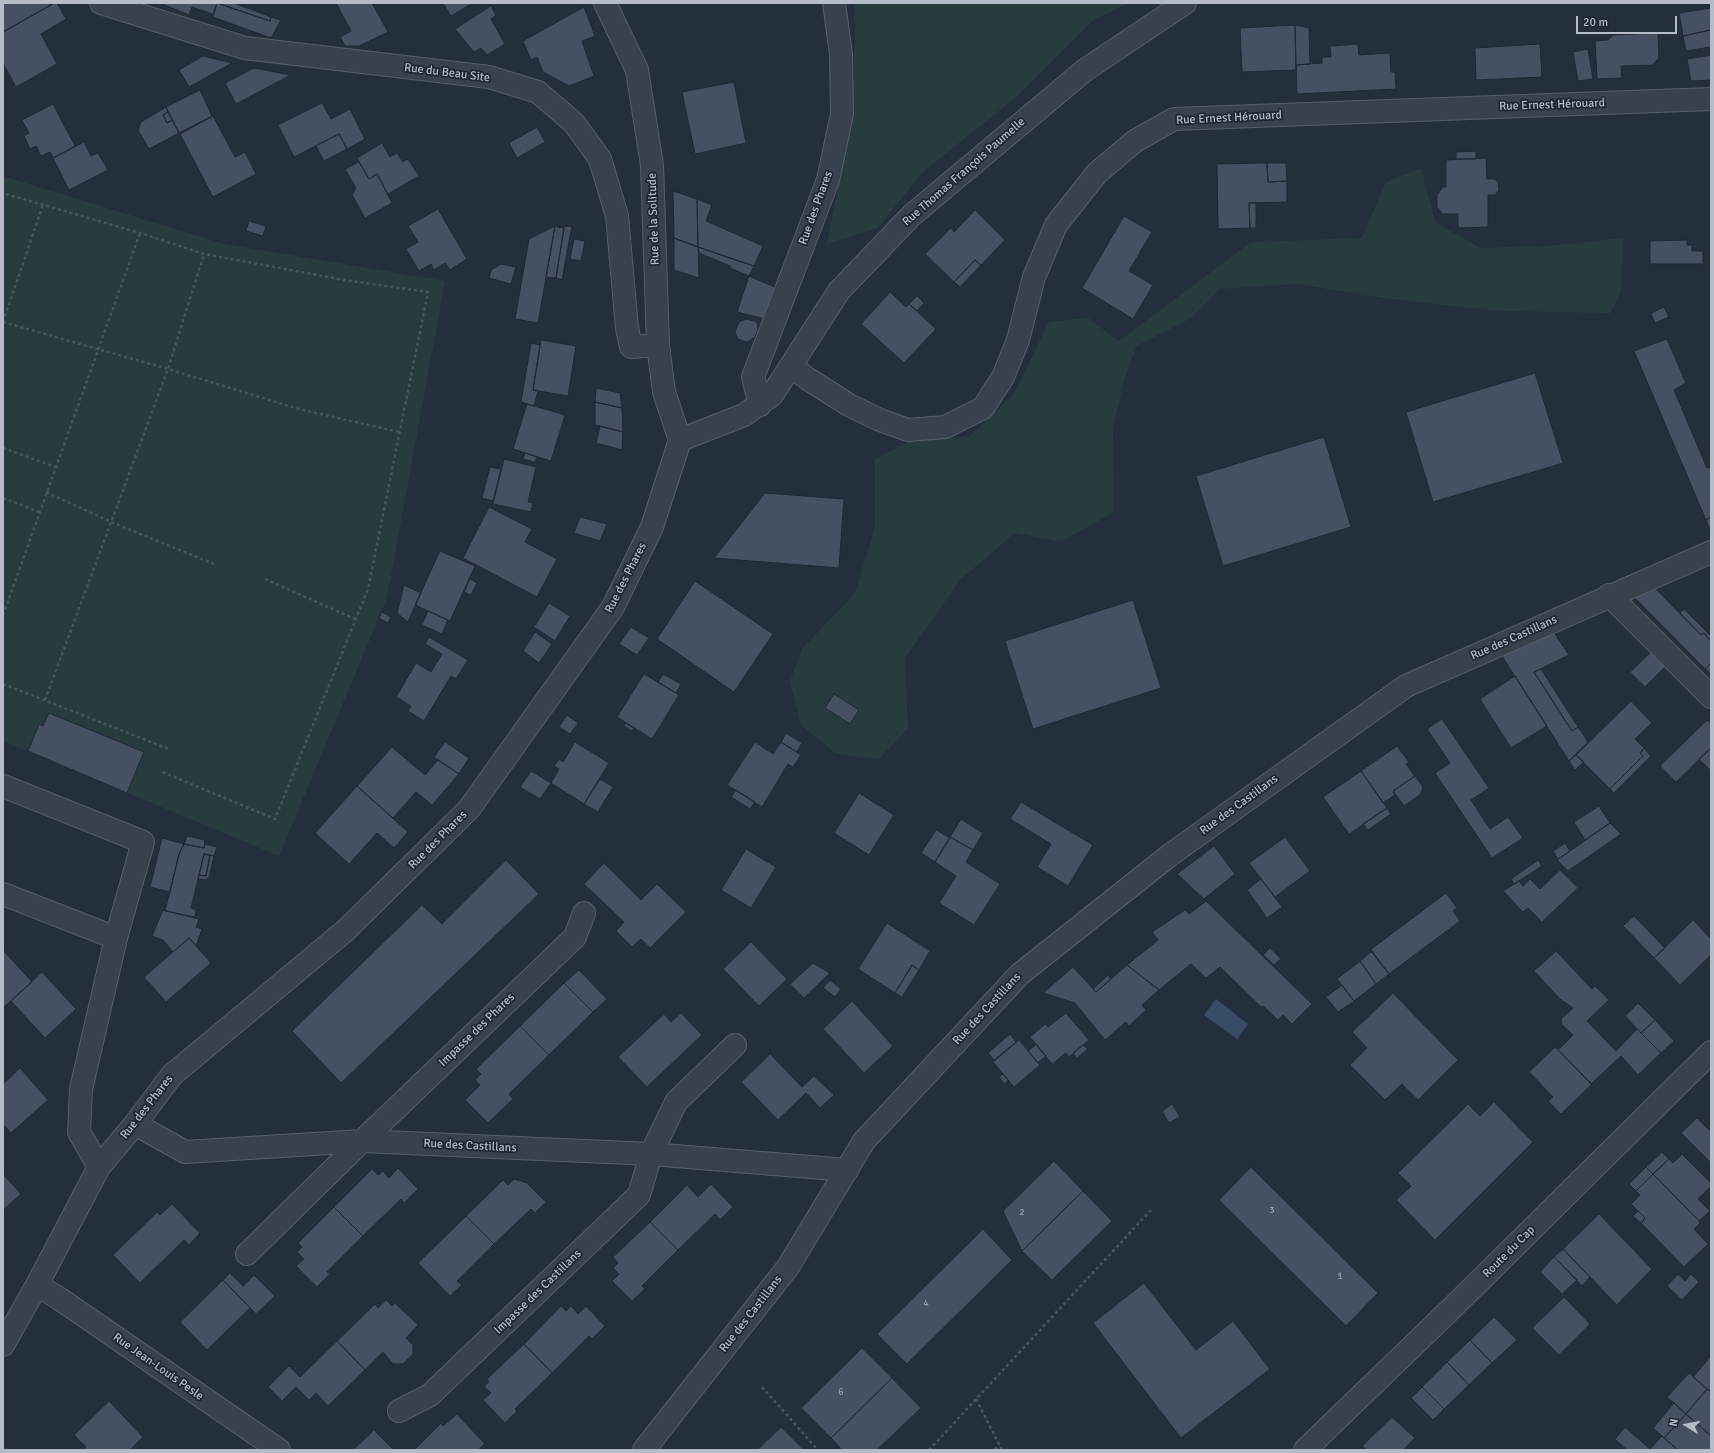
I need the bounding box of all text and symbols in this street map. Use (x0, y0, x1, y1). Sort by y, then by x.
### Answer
scale bar (1578, 8, 1679, 34)
text: 20 m (1583, 15, 1608, 30)
street label: Rue du Beau Site (403, 61, 491, 85)
street label: Rue Ernest Hérouard (1499, 96, 1605, 114)
street label: Rue Ernest Hérouard (1176, 108, 1282, 128)
street label: Rue Thomas François Paumelle (900, 115, 1028, 229)
street label: Rue des Phares (796, 169, 836, 247)
street label: Rue de la Solitude (645, 173, 663, 265)
street label: Rue des Phares (602, 540, 650, 616)
street label: Rue des Castillans (1468, 612, 1560, 664)
street label: Rue des Castillans (1197, 772, 1281, 838)
street label: Rue des Phares (406, 808, 470, 872)
street label: Rue des Castillans (950, 970, 1024, 1048)
street label: Impasse des Phares (436, 990, 518, 1070)
street label: Rue des Phares (118, 1072, 176, 1142)
street label: Rue des Castillans (423, 1136, 517, 1156)
house number: 3 (1269, 1204, 1275, 1216)
house number: 2 (1019, 1206, 1025, 1218)
street label: Route du Cap (1480, 1223, 1538, 1281)
street label: Impasse des Castillans (491, 1247, 585, 1337)
house number: 1 (1337, 1270, 1343, 1282)
street label: Rue des Castillans (717, 1273, 785, 1355)
house number: 4 (923, 1297, 929, 1309)
street label: Rue Jean-Louis Pesle (110, 1330, 206, 1404)
house number: 6 (838, 1386, 844, 1398)
north arrow (1666, 1405, 1706, 1445)
text: N (1667, 1418, 1681, 1428)

